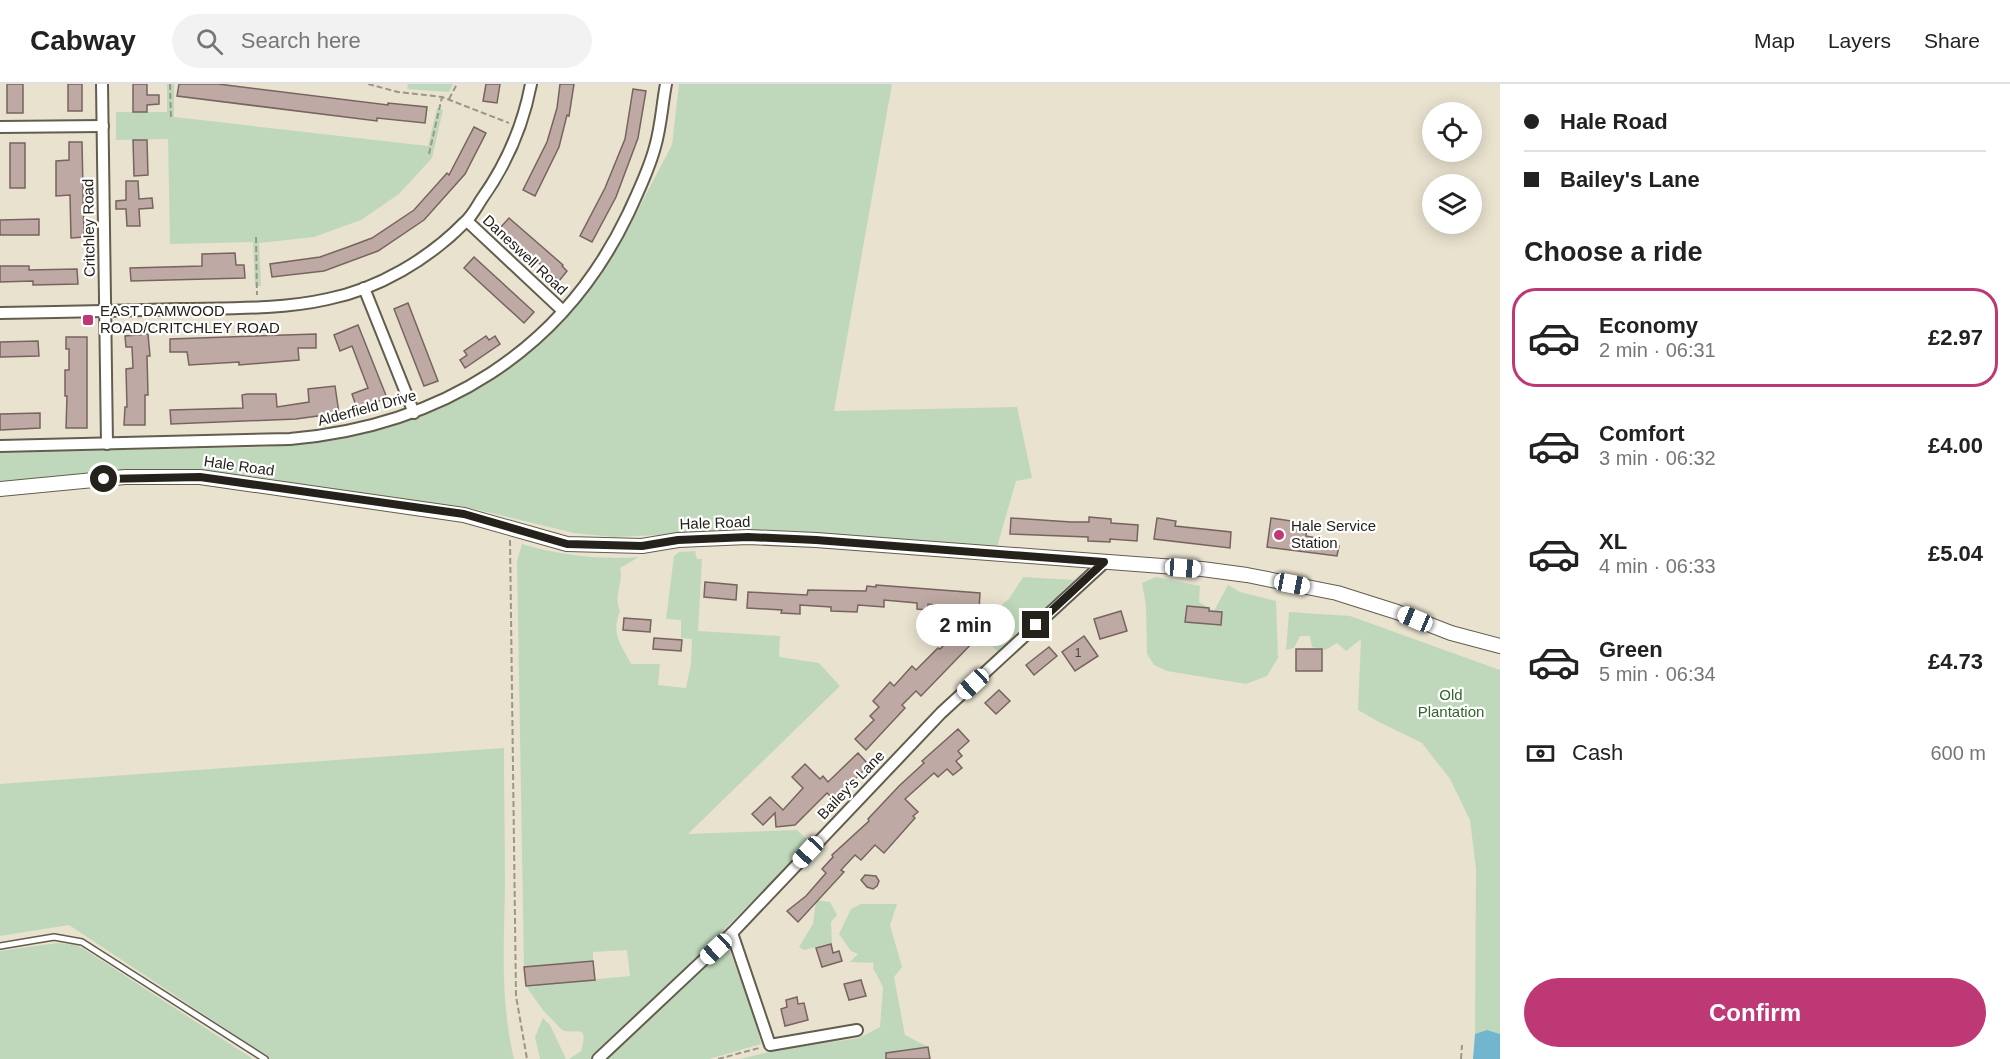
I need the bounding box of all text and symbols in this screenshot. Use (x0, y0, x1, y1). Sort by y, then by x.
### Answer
search box (172, 14, 592, 68)
text: Cabway (30, 25, 136, 56)
icon: search (193, 25, 226, 58)
text: Search here (241, 28, 361, 53)
text: Map (1754, 29, 1795, 52)
text: Layers (1828, 29, 1891, 52)
text: Share (1924, 29, 1980, 52)
map controls (1422, 102, 1482, 234)
button: locate (1422, 102, 1482, 162)
text: Hale Road (1560, 109, 1668, 134)
text: Bailey's Lane (1560, 167, 1700, 192)
button: layers (1422, 174, 1482, 234)
street label: Critchley Road (79, 179, 98, 277)
street label: Daneswell Road (480, 211, 571, 298)
text: Choose a ride (1524, 237, 1703, 267)
place label: EAST DAMWOOD ROAD/CRITCHLEY ROAD (100, 302, 280, 336)
icon: car (1527, 311, 1581, 365)
marker: EAST DAMWOOD ROAD/CRITCHLEY ROAD (81, 313, 95, 327)
text: Economy (1599, 313, 1698, 338)
text: £2.97 (1928, 325, 1983, 350)
text: 2 min · 06:31 (1599, 339, 1716, 361)
street label: Alderfield Drive (316, 386, 418, 429)
icon: car (1527, 419, 1581, 473)
text: Comfort (1599, 421, 1685, 446)
text: £4.00 (1928, 433, 1983, 458)
text: 3 min · 06:32 (1599, 447, 1716, 469)
street label: Hale Road (203, 452, 275, 479)
route start (90, 465, 117, 492)
street label: Hale Road (679, 513, 751, 532)
place label: Hale Service Station (1291, 517, 1376, 551)
icon: car (1527, 527, 1581, 581)
marker: Hale Service Station (1272, 528, 1286, 542)
text: XL (1599, 529, 1627, 554)
text: £5.04 (1928, 541, 1983, 566)
text: 4 min · 06:33 (1599, 555, 1716, 577)
car (1164, 558, 1202, 578)
car (1273, 572, 1311, 596)
callout: 2 min (916, 604, 1015, 646)
car (1395, 604, 1435, 634)
route end (1022, 611, 1049, 638)
text: 2 min (939, 614, 992, 636)
icon: car (1527, 635, 1581, 689)
text: Green (1599, 637, 1663, 662)
house number: 1 (1075, 646, 1082, 660)
text: £4.73 (1928, 649, 1983, 674)
text: 5 min · 06:34 (1599, 663, 1716, 685)
car (954, 665, 992, 703)
park label: Old Plantation (1418, 686, 1484, 720)
icon: cash (1524, 737, 1557, 770)
text: Cash (1572, 740, 1623, 765)
text: 600 m (1930, 742, 1986, 764)
street label: Bailey's Lane (814, 747, 888, 822)
car (789, 833, 827, 871)
car (697, 930, 735, 968)
button: Confirm (1524, 978, 1986, 1047)

